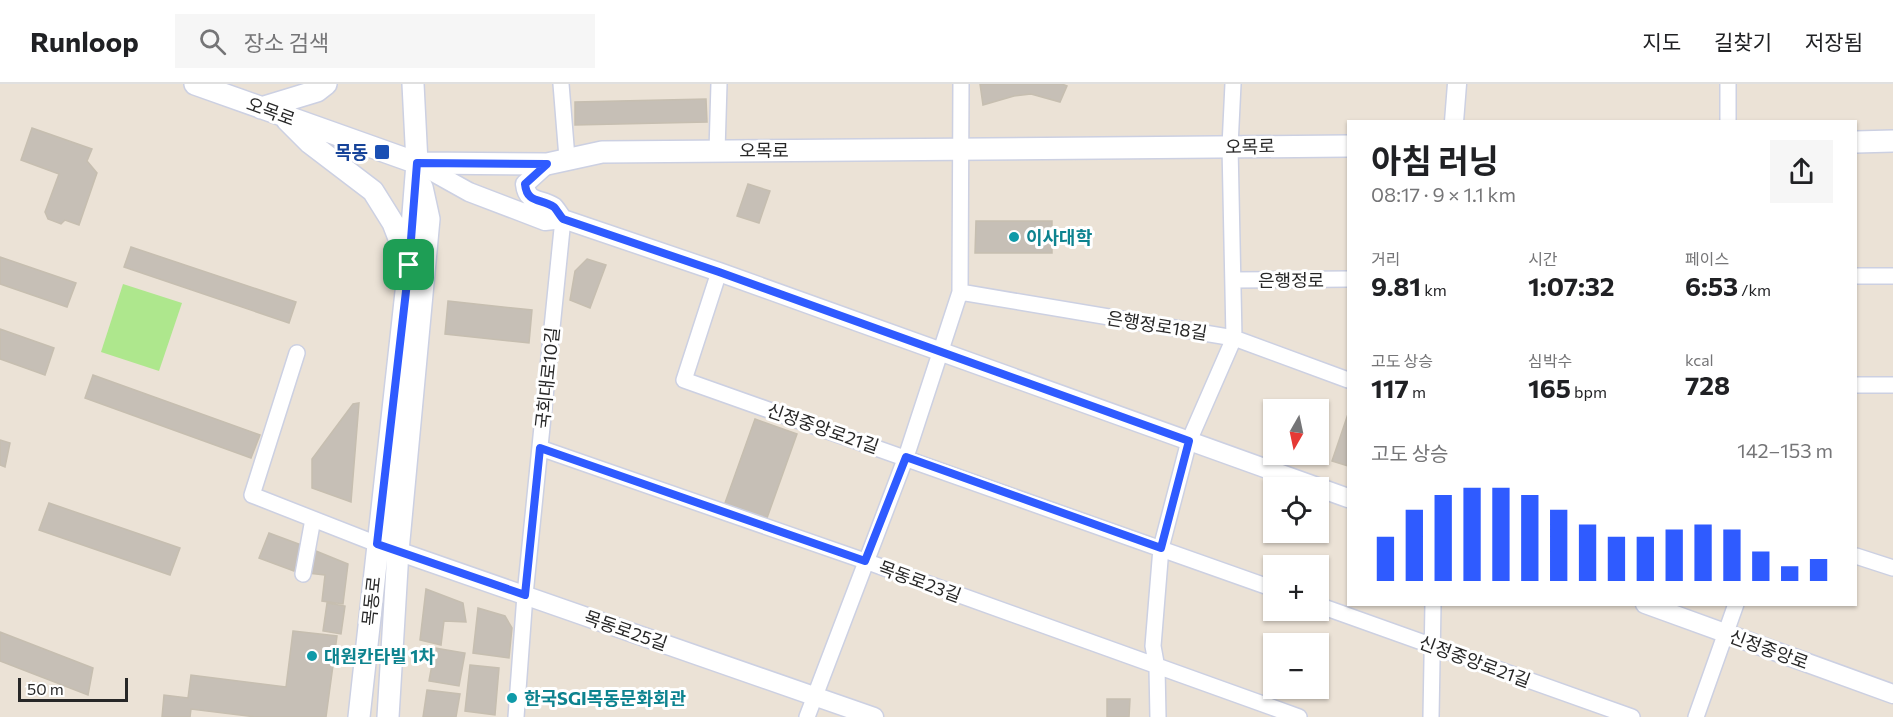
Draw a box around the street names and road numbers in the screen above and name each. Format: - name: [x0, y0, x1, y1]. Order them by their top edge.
- street label: 오목로: [244, 92, 298, 130]
- street label: 오목로: [1225, 135, 1275, 157]
- street label: 오목로: [739, 139, 789, 161]
- street label: 은행정로: [1258, 269, 1324, 291]
- street label: 은행정로18길: [1105, 306, 1209, 344]
- street label: 국회대로10길: [531, 326, 563, 430]
- street label: 신정중앙로21길: [764, 399, 882, 457]
- street label: 목동로23길: [876, 556, 964, 606]
- street label: 목동로: [357, 575, 385, 627]
- street label: 목동로25길: [581, 606, 671, 654]
- street label: 신정중앙로: [1726, 625, 1812, 673]
- street label: 신정중앙로21길: [1416, 631, 1534, 691]

